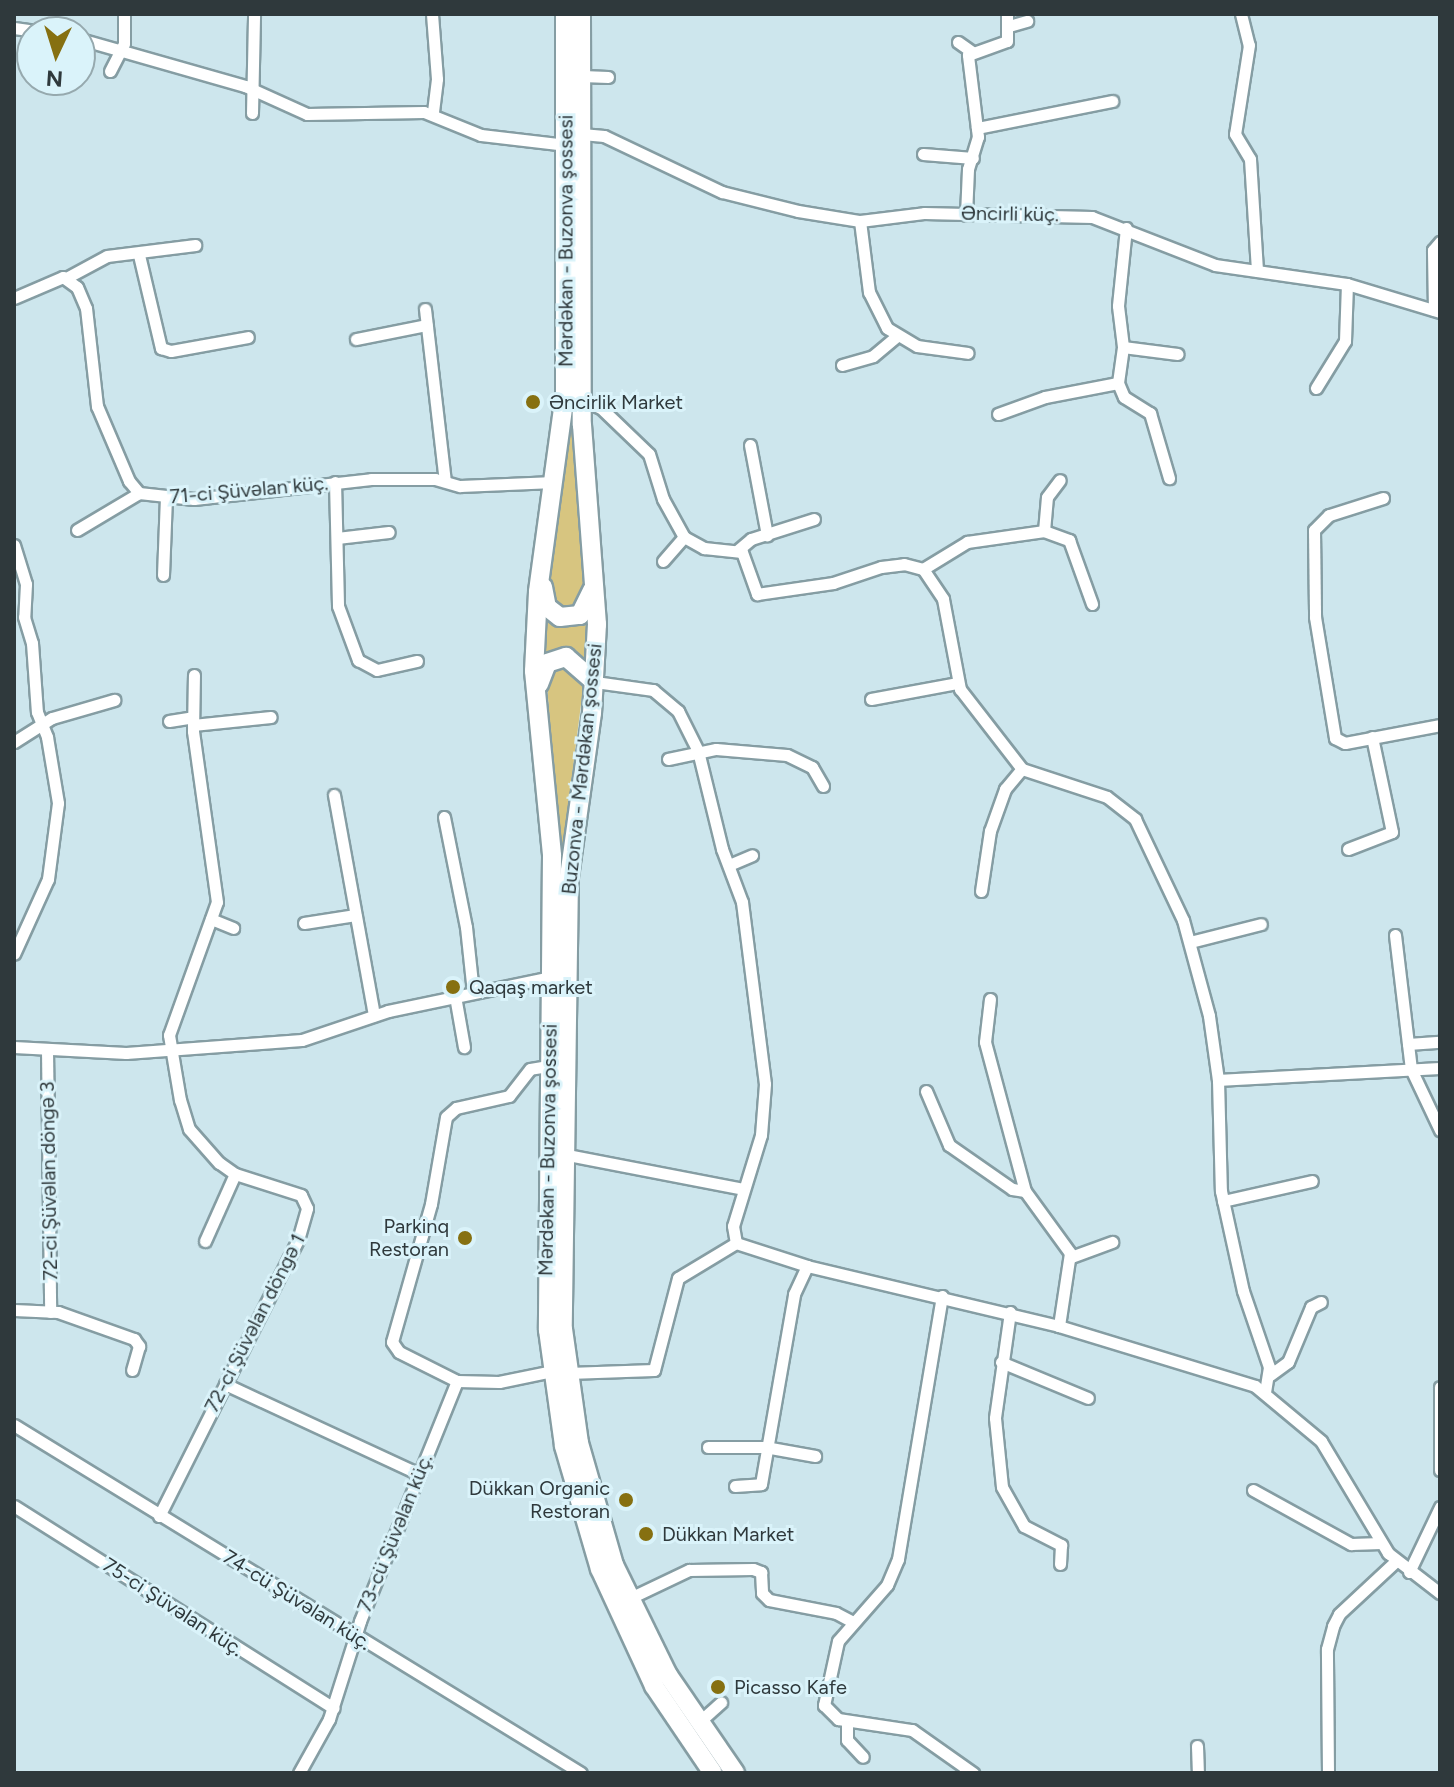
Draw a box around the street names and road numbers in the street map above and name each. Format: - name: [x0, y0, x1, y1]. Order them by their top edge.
- street label: Mərdəkan - Buzonva şossesi: [554, 115, 578, 367]
- street label: Əncirli küç.: [961, 201, 1059, 227]
- street label: 71-ci Şüvəlan küç.: [169, 471, 329, 509]
- street label: Buzonva - Mərdəkan şossesi: [557, 642, 607, 896]
- street label: Mərdəkan - Buzonva şossesi: [534, 1024, 562, 1276]
- street label: 72-ci Şüvəlan döngə 3: [35, 1081, 63, 1281]
- street label: 72-ci Şüvəlan döngə 1: [200, 1230, 310, 1416]
- street label: 73-cü Şüvəlan küç.: [352, 1450, 438, 1616]
- street label: 74-cü Şüvəlan küç.: [219, 1545, 375, 1655]
- street label: 75-ci Şüvəlan küç.: [98, 1553, 248, 1661]

